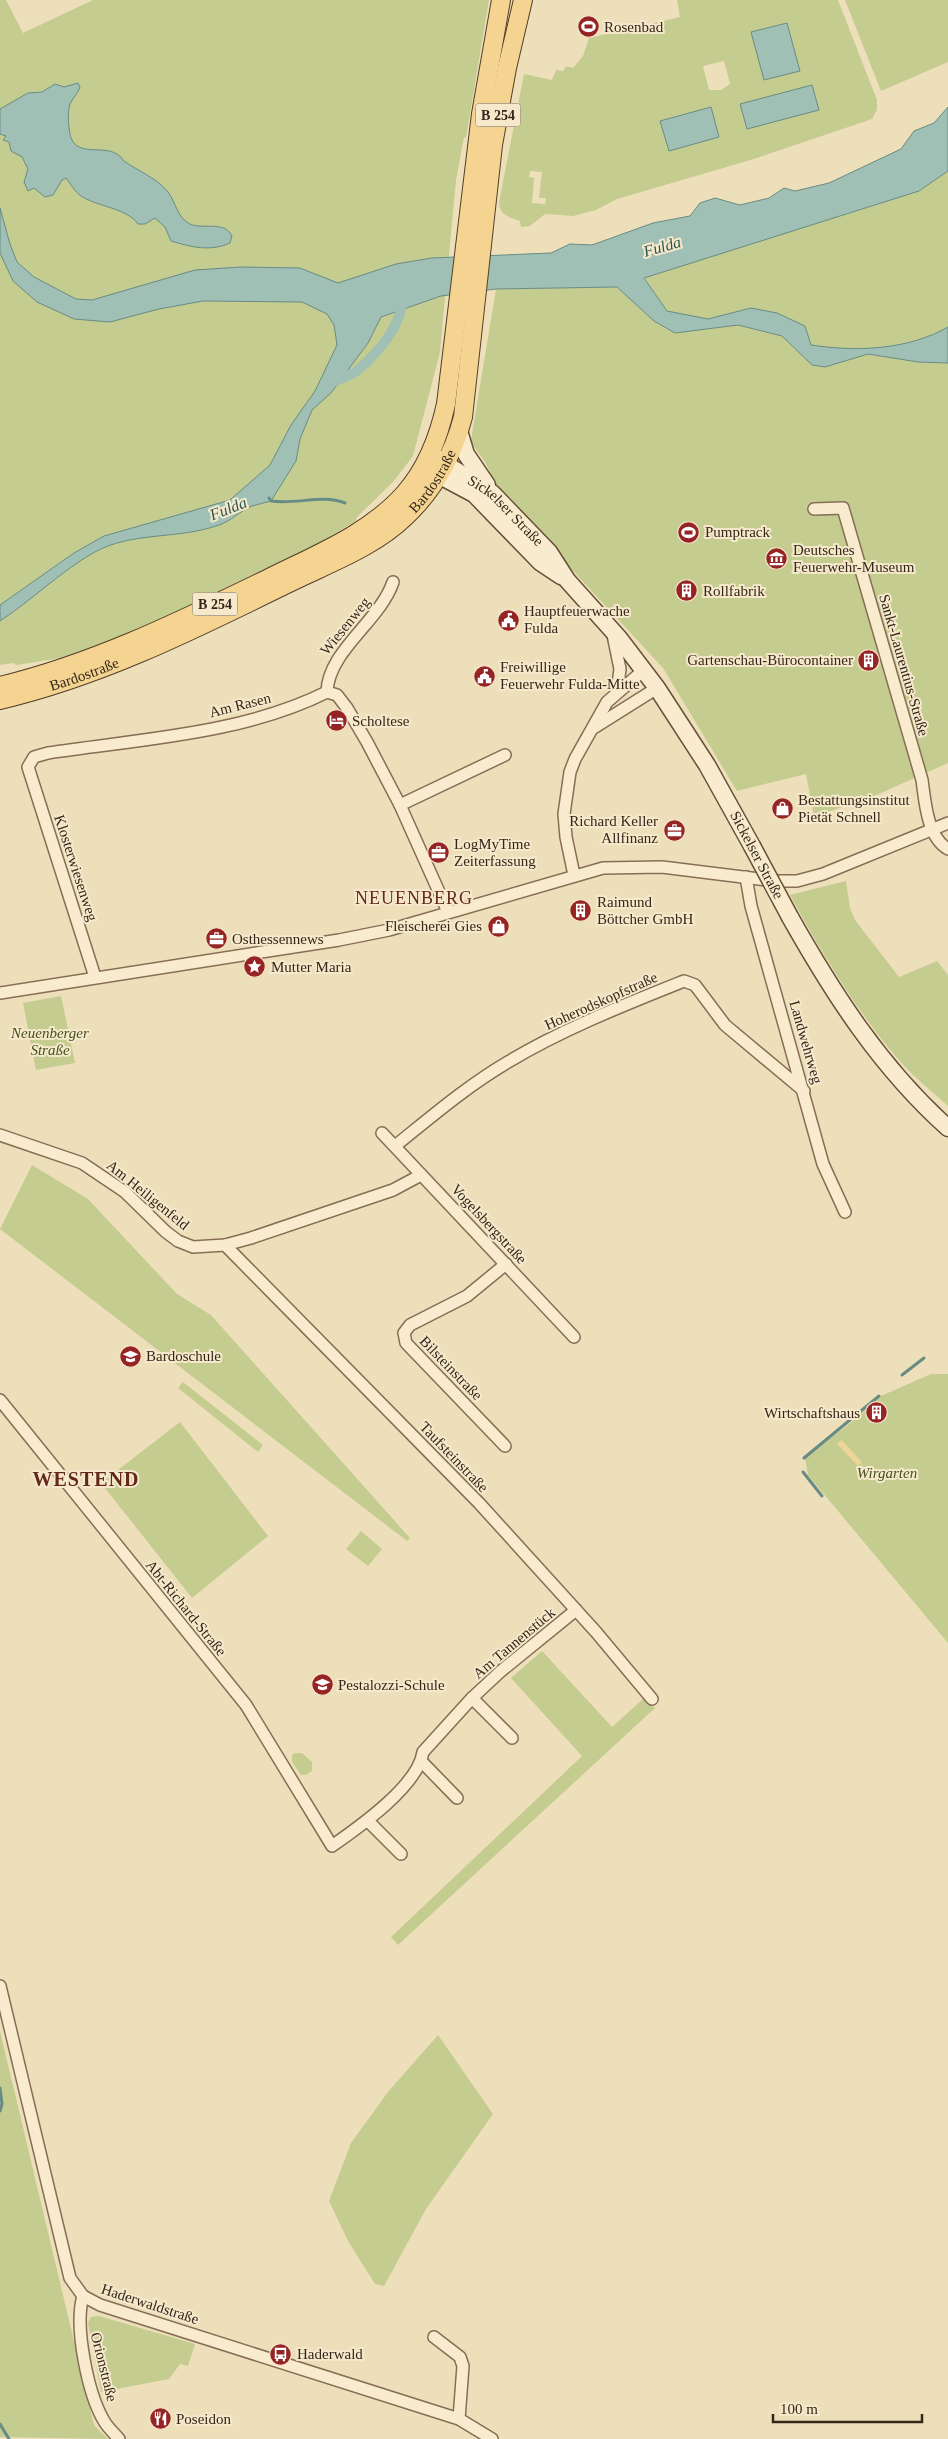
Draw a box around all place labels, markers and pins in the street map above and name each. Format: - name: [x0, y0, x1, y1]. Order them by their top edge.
- sports icon: Rosenbad: [576, 15, 600, 39]
- place label: Rosenbad: [604, 19, 664, 35]
- sports icon: Pumptrack: [677, 520, 701, 544]
- place label: Pumptrack: [705, 524, 770, 540]
- place label: Deutsches Feuerwehr-Museum: [793, 542, 915, 575]
- museum icon: Deutsches Feuerwehr-Museum: [765, 547, 789, 571]
- building icon: Rollfabrik: [675, 579, 699, 603]
- place label: Rollfabrik: [703, 583, 765, 599]
- place label: Hauptfeuerwache Fulda: [524, 603, 630, 636]
- public building icon: Hauptfeuerwache Fulda: [496, 608, 520, 632]
- building icon: Gartenschau-Bürocontainer: [857, 648, 881, 672]
- place label: Gartenschau-Bürocontainer: [687, 652, 853, 668]
- place label: Freiwillige Feuerwehr Fulda-Mitte: [500, 659, 640, 692]
- public building icon: Freiwillige Feuerwehr Fulda-Mitte: [472, 664, 496, 688]
- hotel icon: Scholtese: [324, 709, 348, 733]
- place label: Scholtese: [352, 713, 410, 729]
- place label: Bestattungsinstitut Pietät Schnell: [798, 792, 911, 825]
- shop icon: Bestattungsinstitut Pietät Schnell: [770, 797, 794, 821]
- place label: Richard Keller Allfinanz: [569, 813, 658, 846]
- office icon: Richard Keller Allfinanz: [662, 818, 686, 842]
- place label: LogMyTime Zeiterfassung: [454, 836, 536, 869]
- office icon: LogMyTime Zeiterfassung: [426, 841, 450, 865]
- place label: Raimund Böttcher GmbH: [597, 894, 693, 927]
- building icon: Raimund Böttcher GmbH: [569, 899, 593, 923]
- shop icon: Fleischerei Gies: [486, 914, 510, 938]
- place label: Fleischerei Gies: [385, 918, 482, 934]
- office icon: Osthessennews: [204, 927, 228, 951]
- place label: Osthessennews: [232, 931, 324, 947]
- place icon: Mutter Maria: [243, 955, 267, 979]
- place label: Mutter Maria: [271, 959, 352, 975]
- school or university icon: Bardoschule: [118, 1344, 142, 1368]
- place label: Bardoschule: [146, 1348, 221, 1364]
- building icon: Wirtschaftshaus: [864, 1401, 888, 1425]
- place label: Wirtschaftshaus: [764, 1405, 860, 1421]
- school or university icon: Pestalozzi-Schule: [310, 1673, 334, 1697]
- place label: Pestalozzi-Schule: [338, 1677, 445, 1693]
- bus stop icon: Haderwald: [269, 2342, 293, 2366]
- place label: Haderwald: [297, 2346, 363, 2362]
- restaurant icon: Poseidon: [148, 2407, 172, 2431]
- place label: Poseidon: [176, 2411, 232, 2427]

